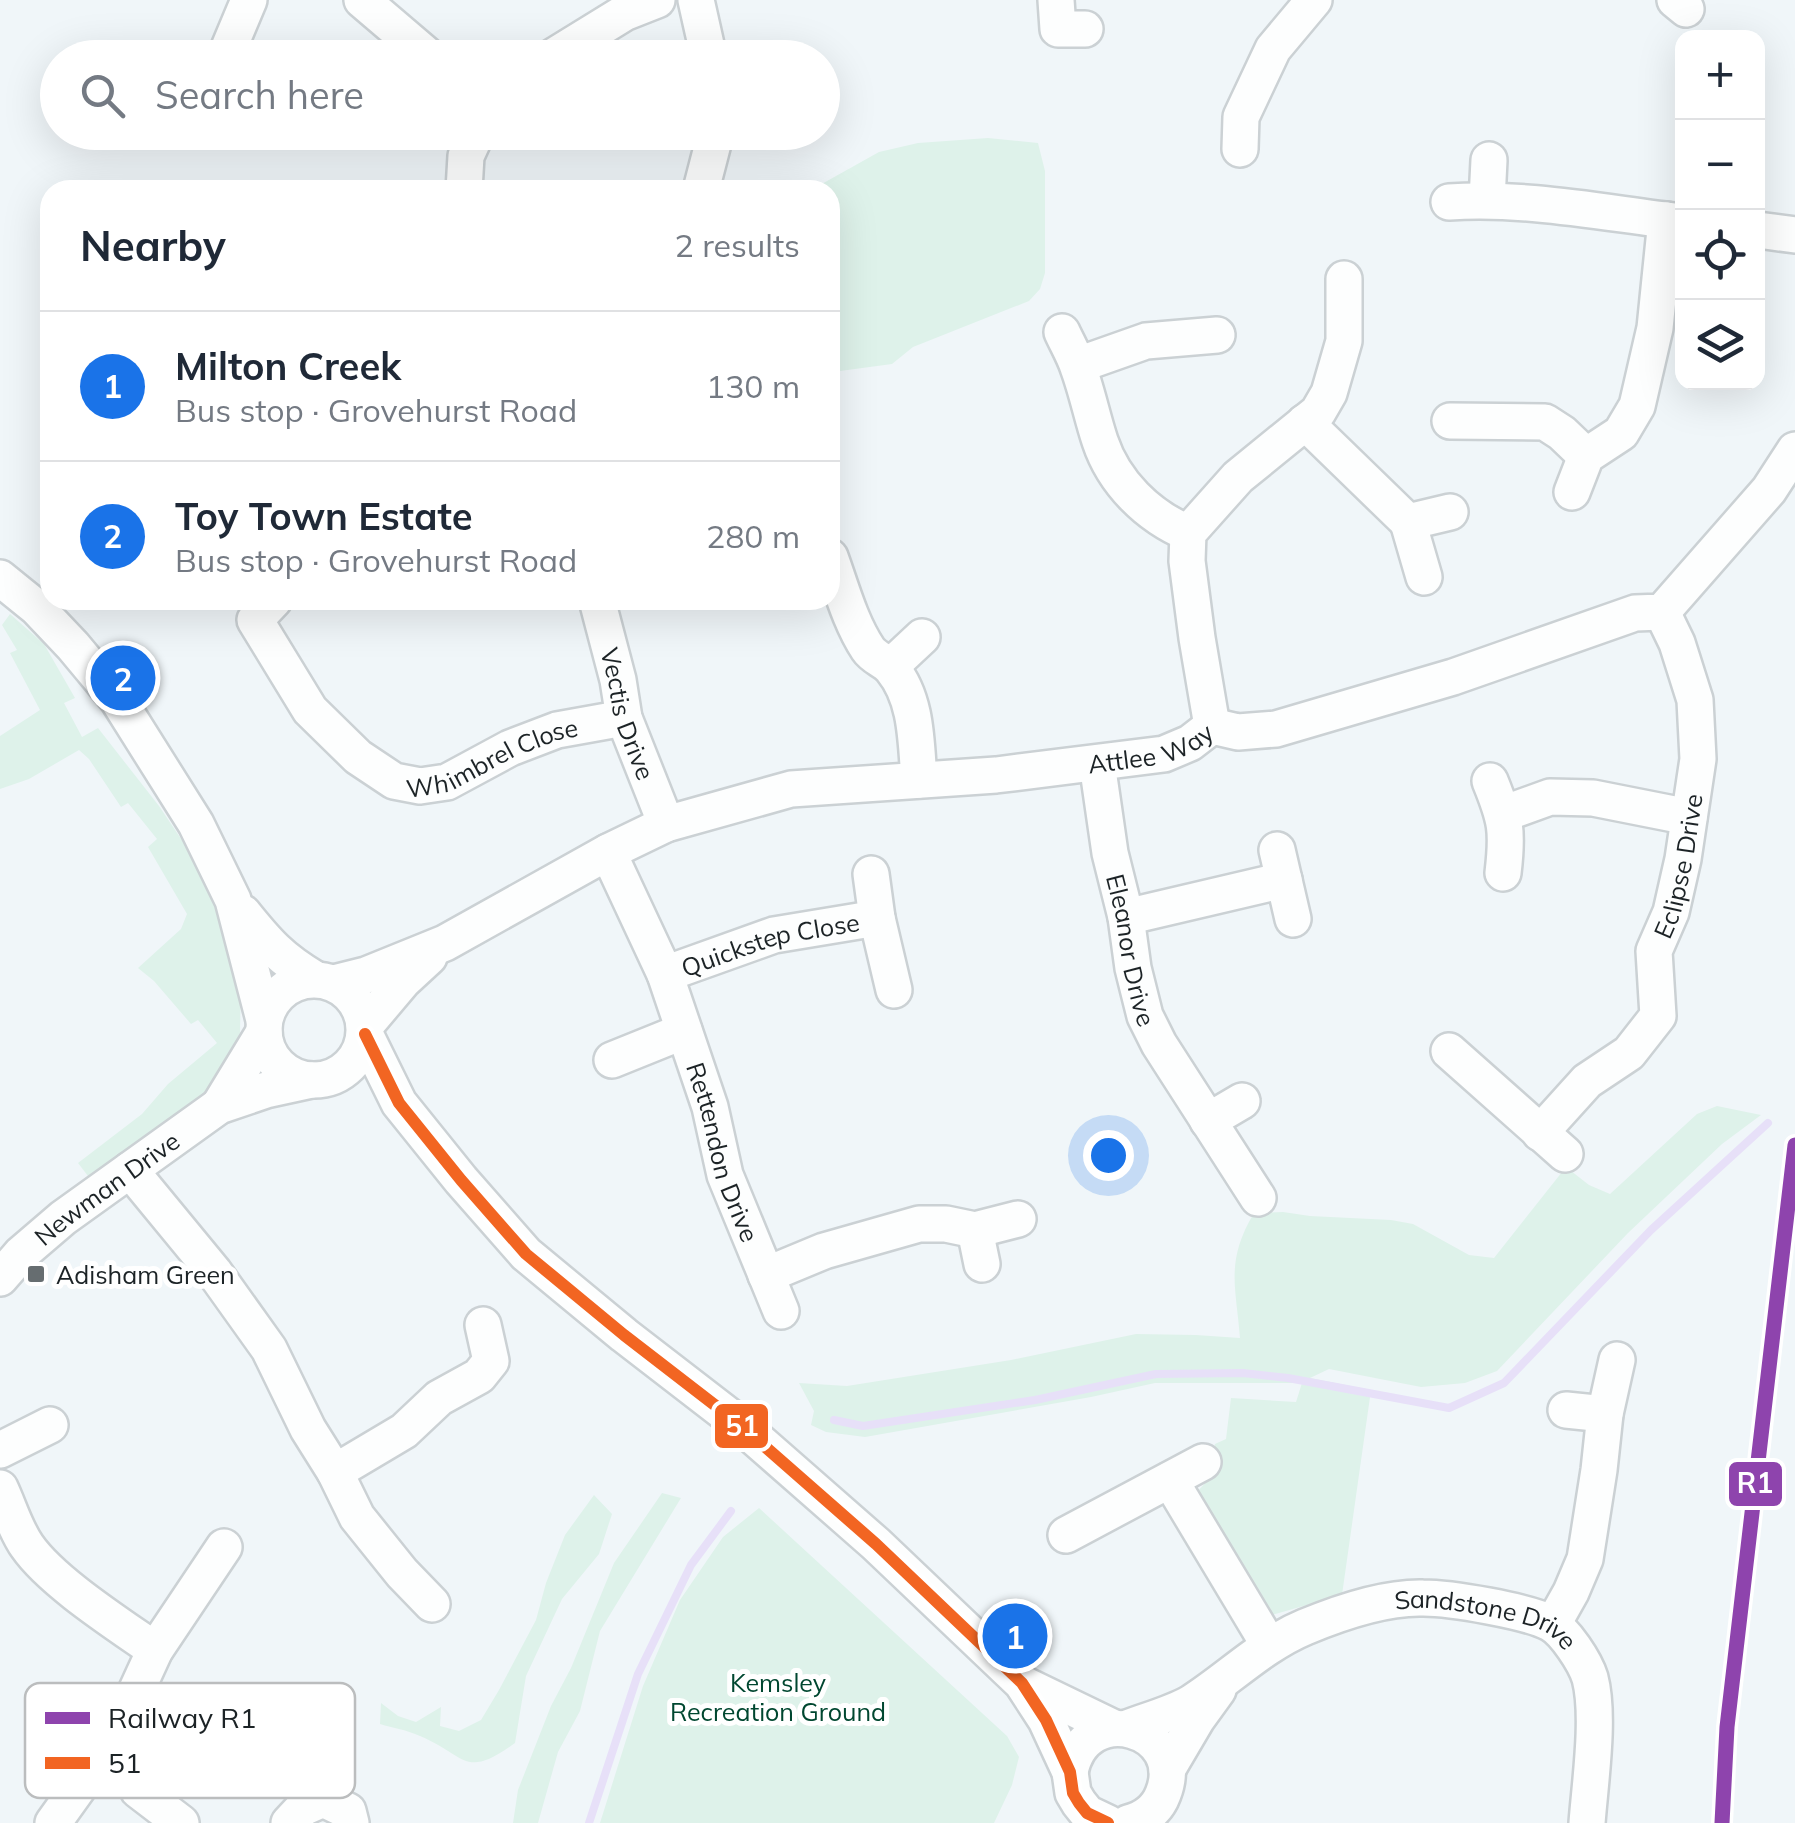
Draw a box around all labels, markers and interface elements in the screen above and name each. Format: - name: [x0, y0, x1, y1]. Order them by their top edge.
- map controls: [1675, 30, 1765, 390]
- button: +: [1675, 30, 1765, 120]
- search box: [40, 40, 840, 150]
- icon: search: [75, 68, 130, 123]
- text: Search here: [155, 71, 364, 119]
- button: −: [1675, 120, 1765, 210]
- button: locate: [1675, 210, 1765, 300]
- text: Nearby: [80, 219, 226, 272]
- text: 2 results: [675, 225, 800, 265]
- button: layers: [1675, 300, 1765, 390]
- text: Milton Creek: [175, 342, 401, 390]
- text: 1: [103, 366, 122, 406]
- text: 130 m: [706, 366, 800, 406]
- text: Bus stop · Grovehurst Road: [175, 390, 577, 430]
- text: Toy Town Estate: [175, 492, 473, 540]
- text: 2: [103, 516, 122, 556]
- text: 280 m: [706, 516, 800, 556]
- text: Bus stop · Grovehurst Road: [175, 540, 577, 580]
- pin: 2: [90, 640, 156, 716]
- street label: Vectis Drive: [595, 644, 662, 784]
- street label: Whimbrel Close: [404, 711, 580, 803]
- street label: Attlee Way: [1086, 716, 1219, 779]
- street label: Eclipse Drive: [1646, 792, 1708, 943]
- street label: Eleanor Drive: [1100, 871, 1163, 1031]
- street label: Quickstep Close: [677, 906, 862, 983]
- street label: Rettendon Drive: [680, 1058, 766, 1246]
- street label: Newman Drive: [28, 1124, 185, 1252]
- your location: [1083, 1130, 1134, 1181]
- place label: Adisham Green: [56, 1259, 235, 1290]
- marker: Adisham Green: [25, 1263, 47, 1285]
- line badge: 51: [713, 1402, 770, 1450]
- text: 51: [725, 1408, 759, 1443]
- line badge: R1: [1727, 1460, 1784, 1508]
- text: R1: [1737, 1465, 1773, 1500]
- street label: Sandstone Drive: [1393, 1582, 1585, 1655]
- pin: 1: [982, 1598, 1048, 1674]
- park label: Kemsley Recreation Ground: [670, 1667, 886, 1727]
- legend: [25, 1683, 355, 1798]
- text: Railway R1: [108, 1700, 257, 1735]
- text: 51: [108, 1745, 142, 1780]

